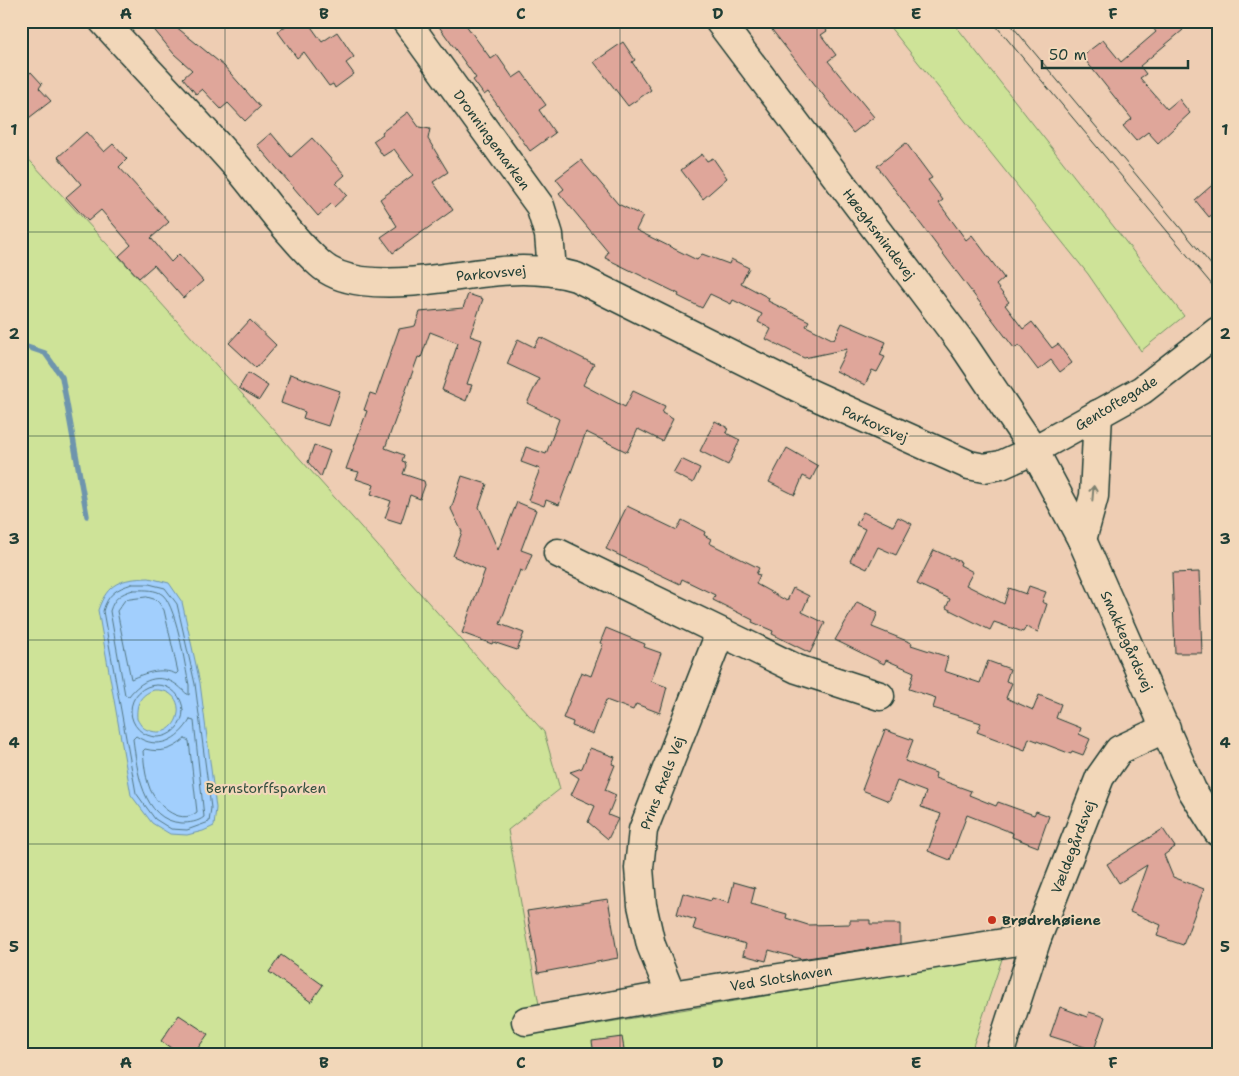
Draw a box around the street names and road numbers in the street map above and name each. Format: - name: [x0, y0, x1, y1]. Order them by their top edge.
- street label: Dronningemarken: [450, 86, 535, 194]
- street label: Høeghsmindevej: [839, 185, 919, 283]
- street label: Parkovsvej: [455, 261, 527, 285]
- street label: Gentoftegade: [1071, 371, 1161, 435]
- street label: Parkovsvej: [839, 401, 911, 447]
- street label: Smakkegårdsvej: [1097, 588, 1157, 694]
- street label: Prins Axels Vej: [636, 734, 688, 832]
- street label: Vældegårdsvej: [1047, 798, 1099, 896]
- street label: Ved Slotshaven: [729, 961, 834, 995]

